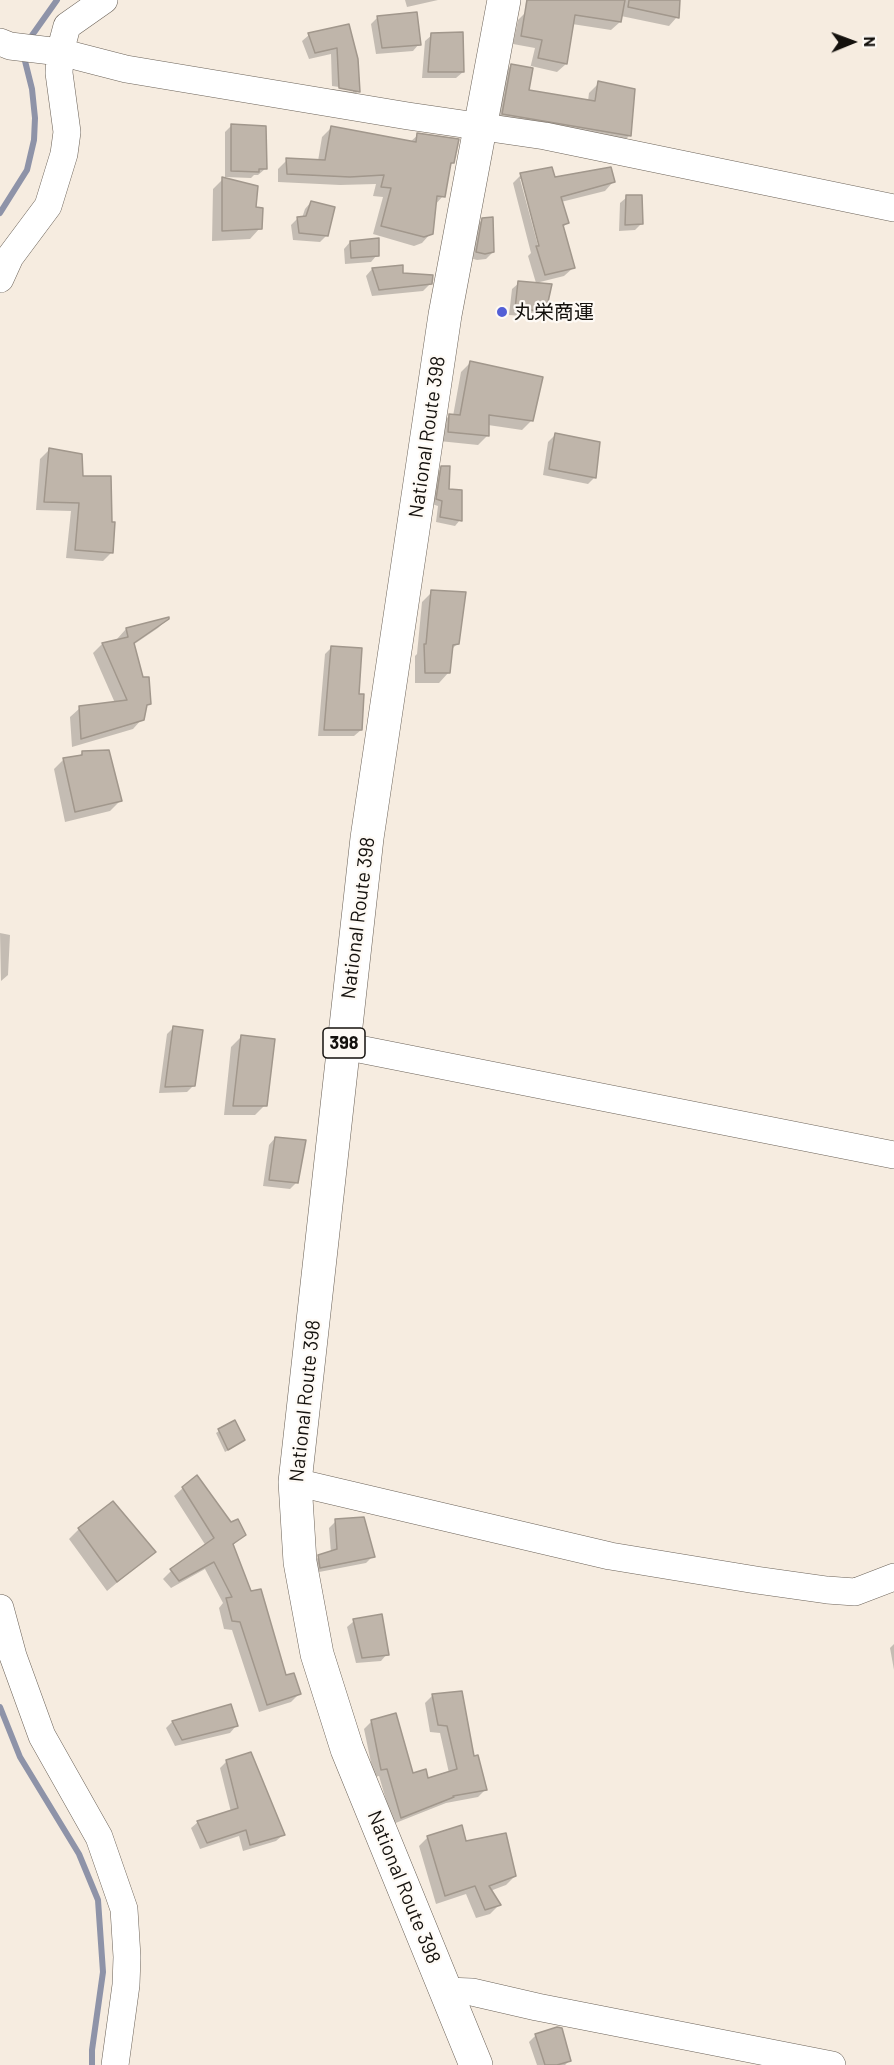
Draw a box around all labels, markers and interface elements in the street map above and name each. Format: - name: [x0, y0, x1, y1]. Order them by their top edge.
- north arrow: [822, 12, 882, 72]
- text: N: [861, 36, 880, 47]
- place label: 丸栄商運: [514, 300, 594, 324]
- marker: 丸栄商運: [495, 305, 509, 319]
- street label: National Route 398: [404, 355, 450, 519]
- street label: National Route 398: [336, 836, 380, 1000]
- road number: 398: [323, 1028, 365, 1058]
- street label: National Route 398: [285, 1319, 325, 1483]
- street label: National Route 398: [362, 1807, 446, 1967]

